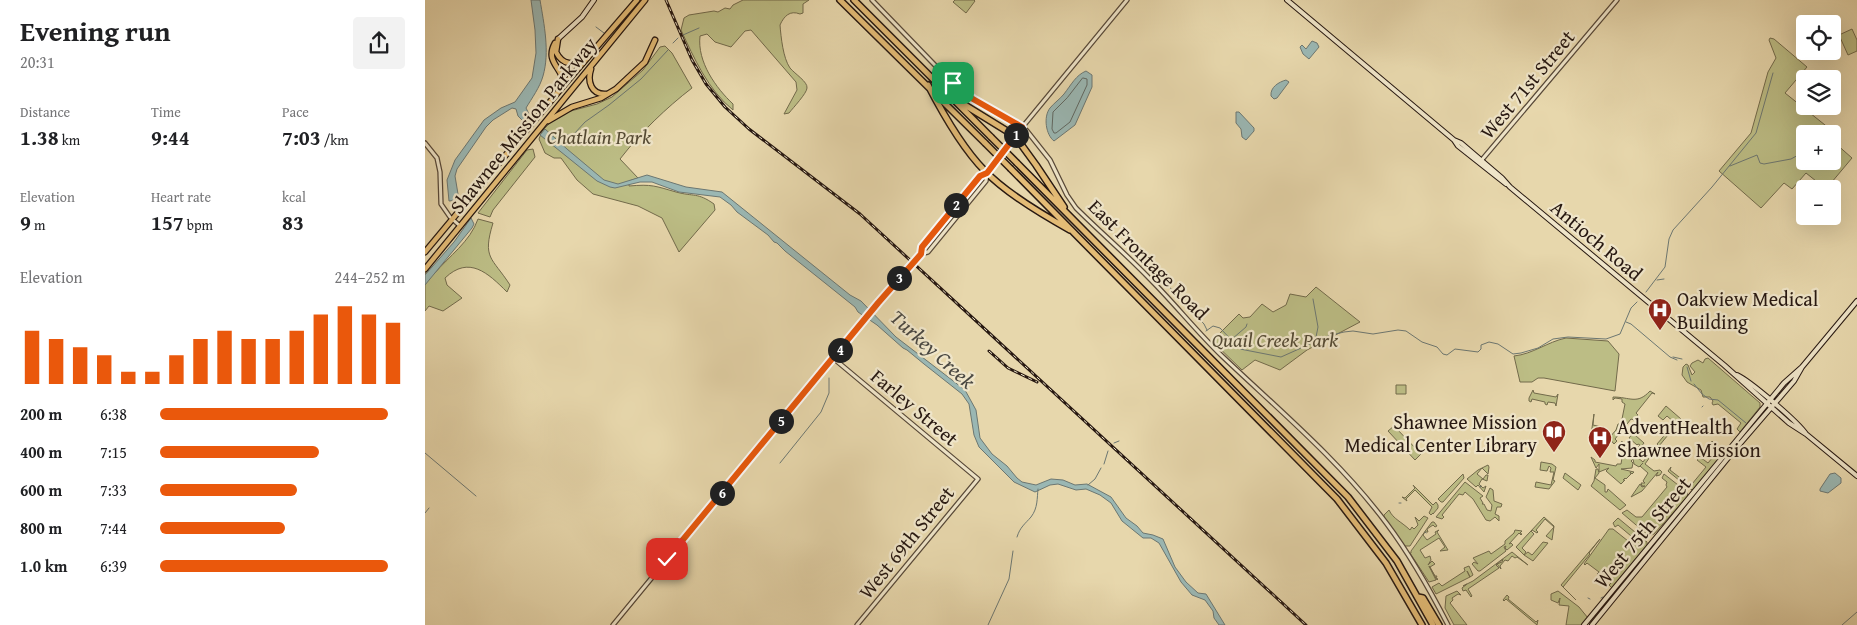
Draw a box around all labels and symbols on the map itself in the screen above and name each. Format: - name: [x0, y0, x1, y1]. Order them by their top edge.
- street label: West 71st Street: [1473, 23, 1581, 145]
- street label: Shawnee Mission Parkway: [443, 30, 604, 220]
- pin: [932, 62, 974, 104]
- park label: Chatlain Park: [547, 122, 652, 151]
- pin: 1: [1003, 122, 1029, 148]
- pin: 2: [943, 192, 969, 218]
- street label: East Frontage Road: [1082, 192, 1216, 326]
- street label: Antioch Road: [1545, 193, 1650, 287]
- pin: 3: [887, 266, 911, 290]
- place label: Oakview Medical Building: [1677, 284, 1819, 336]
- hospital icon: Oakview Medical Building: [1647, 297, 1673, 331]
- water label: Turkey Creek: [883, 302, 983, 396]
- park label: Quail Creek Park: [1212, 325, 1339, 354]
- pin: 4: [827, 338, 853, 362]
- street label: Farley Street: [865, 362, 965, 452]
- place label: Shawnee Mission Medical Center Library: [1345, 407, 1537, 459]
- pin: 5: [769, 408, 793, 434]
- place label: AdventHealth Shawnee Mission: [1617, 412, 1761, 464]
- library icon: Shawnee Mission Medical Center Library: [1541, 419, 1567, 453]
- hospital icon: AdventHealth Shawnee Mission: [1587, 425, 1613, 459]
- street label: West 75th Street: [1587, 470, 1697, 594]
- street label: West 69th Street: [851, 479, 961, 605]
- pin: 6: [709, 480, 735, 506]
- pin: [646, 538, 688, 580]

